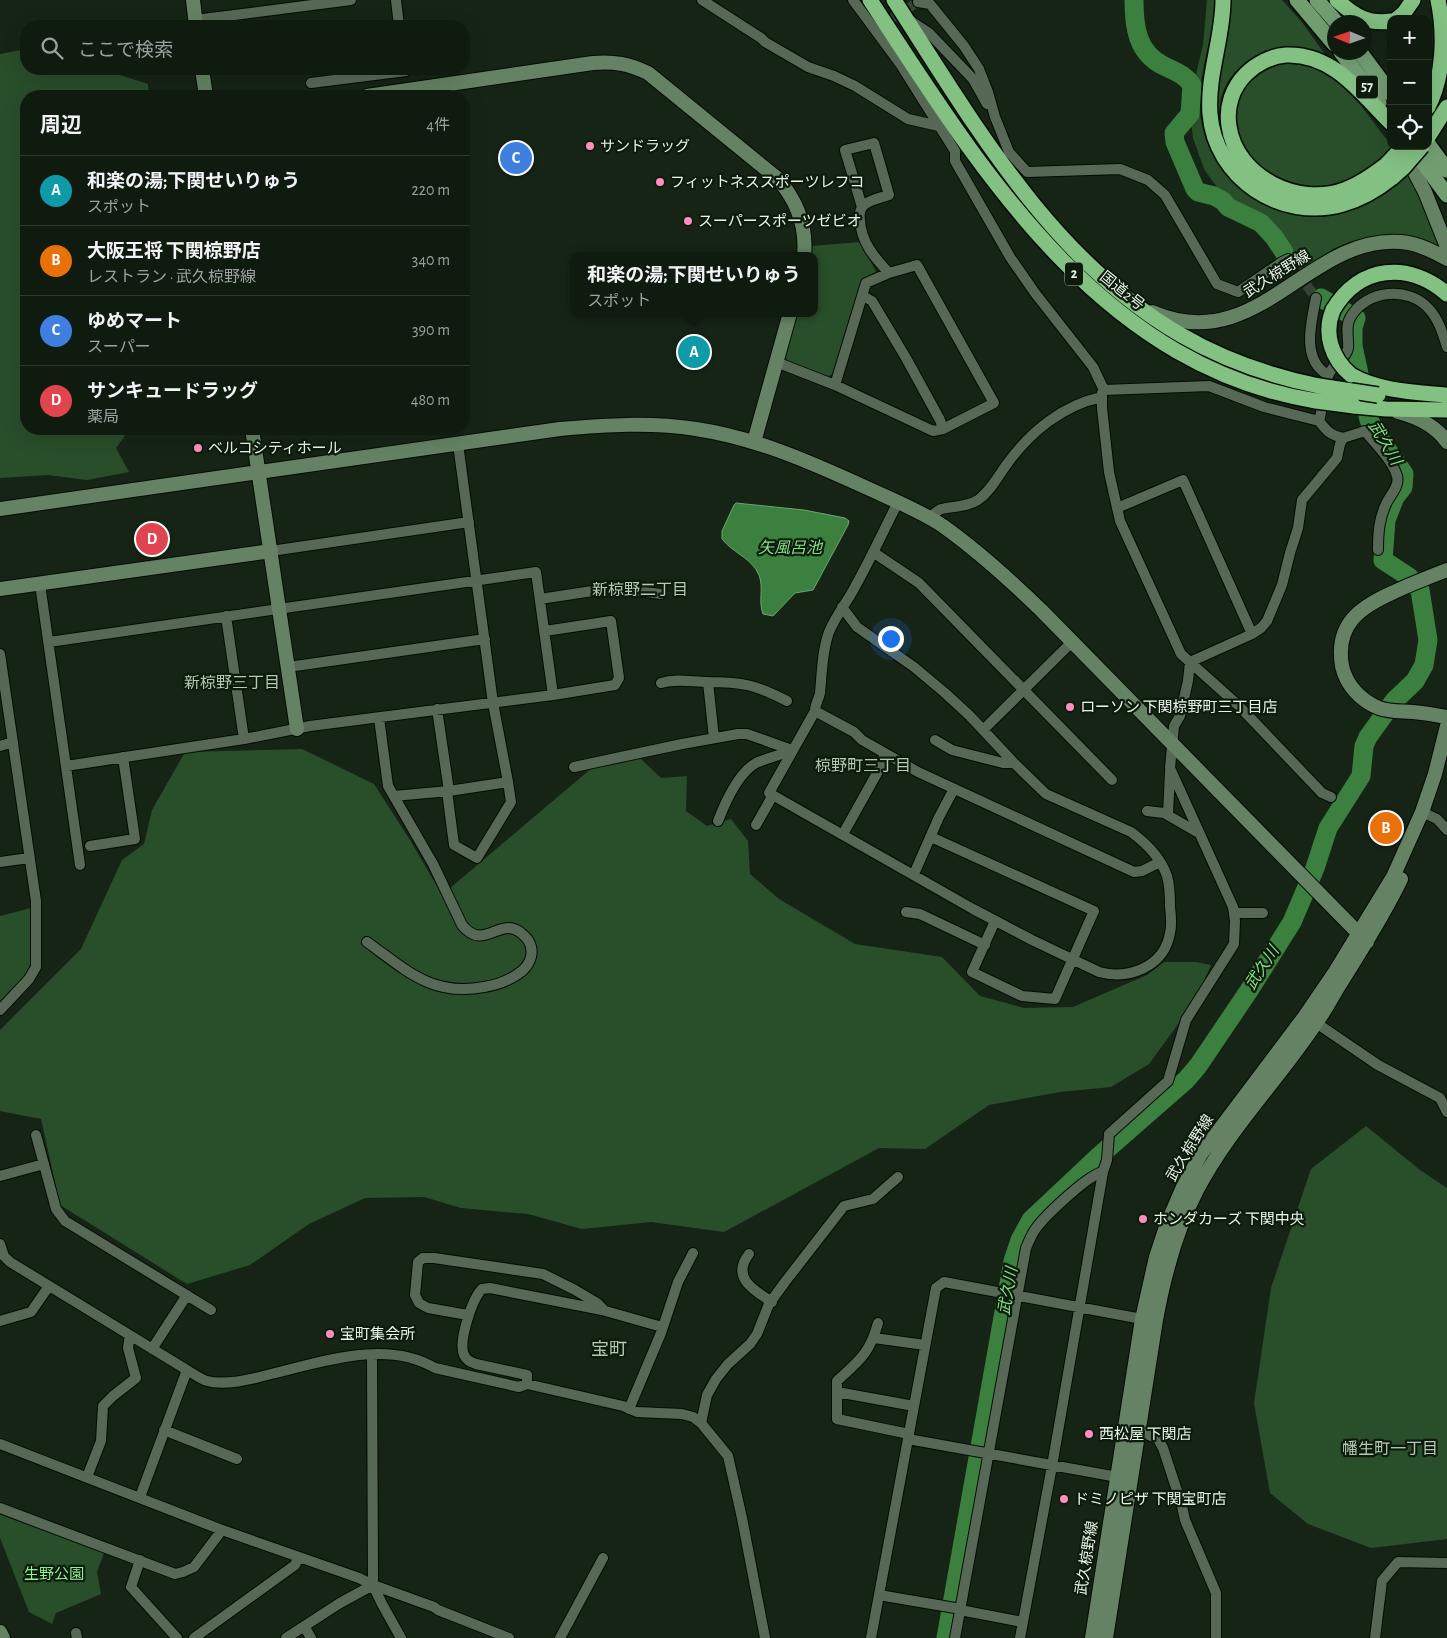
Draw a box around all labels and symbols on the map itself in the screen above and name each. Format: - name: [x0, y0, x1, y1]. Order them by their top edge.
- north arrow: [1327, 15, 1372, 60]
- road number: 57: [1356, 75, 1378, 98]
- place label: サンドラッグ: [600, 138, 690, 154]
- pin: C: [500, 139, 532, 177]
- marker: サンドラッグ: [584, 140, 596, 152]
- place label: フィットネススポーツレフコ: [670, 174, 864, 190]
- marker: フィットネススポーツレフコ: [654, 176, 666, 188]
- place label: スーパースポーツゼビオ: [698, 213, 862, 229]
- marker: スーパースポーツゼビオ: [682, 215, 694, 227]
- street label: 武久椋野線: [1241, 247, 1313, 300]
- road number: 2: [1065, 262, 1083, 286]
- street label: 国道2号: [1097, 268, 1147, 313]
- pin: A: [678, 333, 710, 371]
- water label: 武久川: [1366, 418, 1406, 469]
- place label: ベルコシティホール: [208, 441, 342, 456]
- marker: ベルコシティホール: [192, 442, 204, 454]
- pin: D: [136, 520, 168, 558]
- water label: 矢風呂池: [758, 539, 824, 556]
- district label: 新椋野二丁目: [592, 581, 688, 598]
- your location: [878, 626, 904, 652]
- district label: 新椋野三丁目: [184, 674, 280, 691]
- place label: ローソン 下関椋野町三丁目店: [1080, 699, 1277, 715]
- marker: ローソン 下関椋野町三丁目店: [1064, 701, 1076, 713]
- district label: 椋野町三丁目: [815, 757, 911, 774]
- pin: B: [1370, 809, 1402, 847]
- water label: 武久川: [1241, 941, 1283, 992]
- street label: 武久椋野線: [1163, 1112, 1216, 1184]
- place label: ホンダカーズ 下関中央: [1153, 1211, 1305, 1227]
- marker: ホンダカーズ 下関中央: [1137, 1213, 1149, 1225]
- water label: 武久川: [995, 1264, 1020, 1316]
- place label: 宝町集会所: [340, 1326, 415, 1342]
- marker: 宝町集会所: [324, 1328, 336, 1340]
- district label: 宝町: [591, 1340, 627, 1359]
- place label: 西松屋 下関店: [1099, 1426, 1191, 1442]
- marker: 西松屋 下関店: [1083, 1428, 1095, 1440]
- district label: 幡生町一丁目: [1342, 1440, 1438, 1457]
- place label: ドミノピザ 下関宝町店: [1074, 1491, 1226, 1507]
- marker: ドミノピザ 下関宝町店: [1058, 1493, 1070, 1505]
- street label: 武久椋野線: [1073, 1520, 1100, 1596]
- park label: 生野公園: [24, 1566, 84, 1582]

